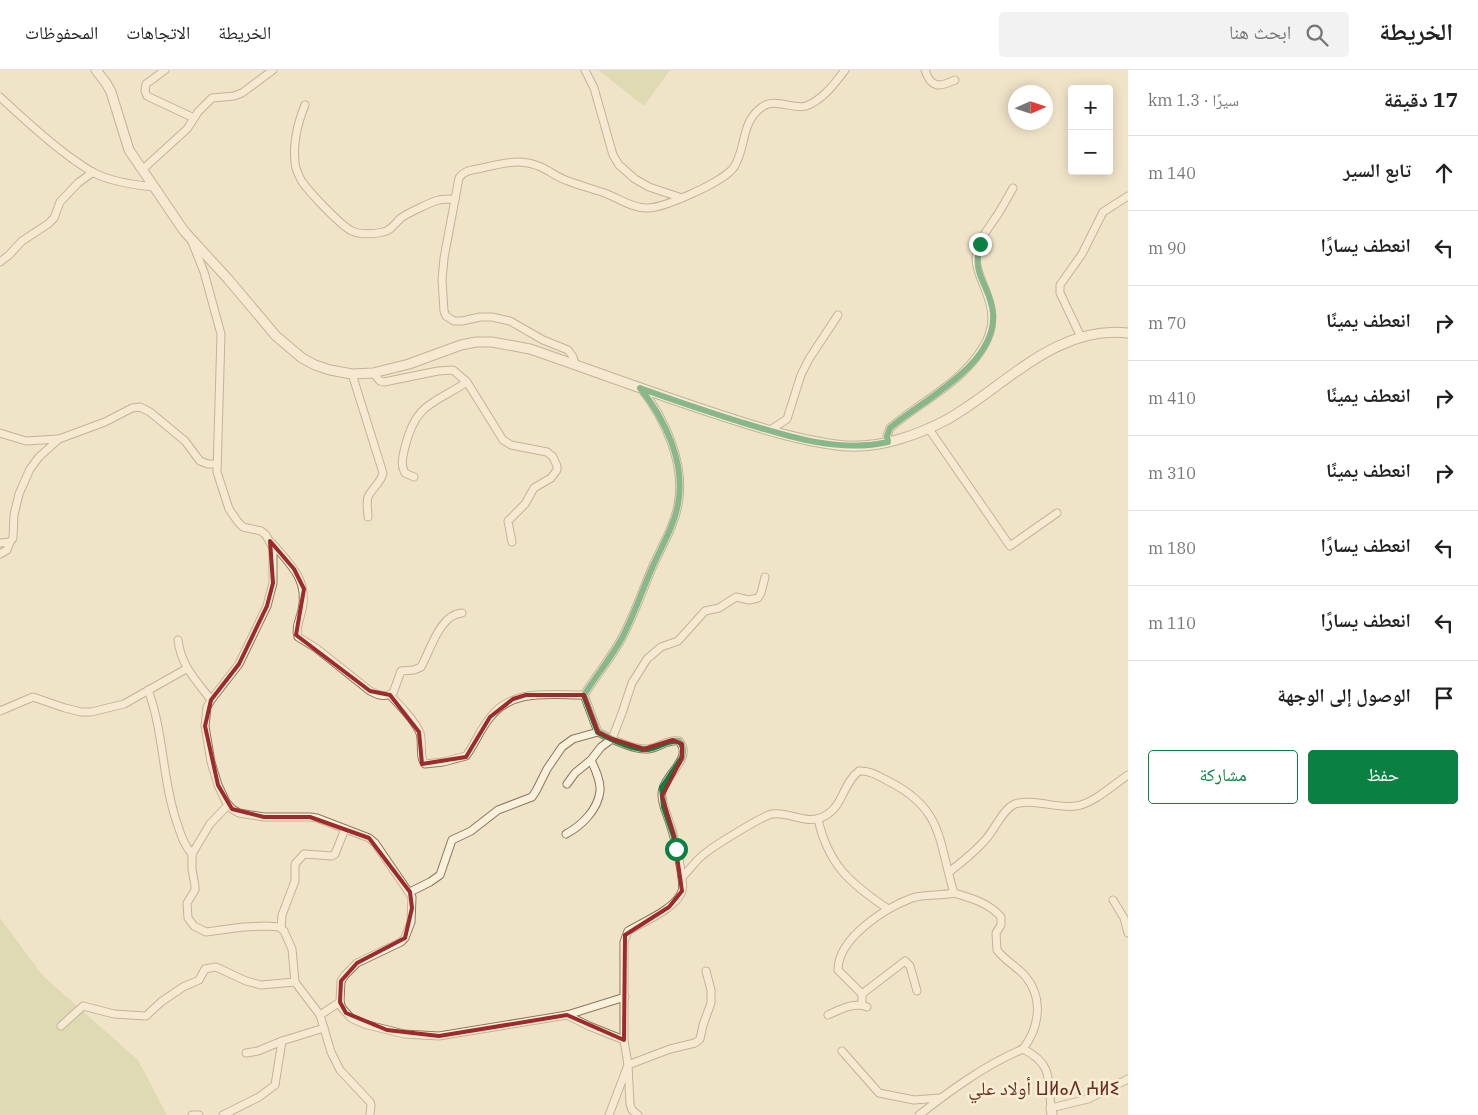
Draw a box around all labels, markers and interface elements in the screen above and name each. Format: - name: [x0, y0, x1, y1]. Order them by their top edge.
- search box: [999, 12, 1349, 57]
- text: الخريطة: [1379, 15, 1453, 47]
- text: ابحث هنا: [1229, 20, 1291, 44]
- text: المحفوظات: [25, 21, 98, 44]
- text: الاتجاهات: [126, 21, 190, 44]
- text: الخريطة: [218, 21, 271, 44]
- icon: search: [1303, 21, 1331, 49]
- north arrow: [1008, 85, 1053, 130]
- map controls: [1068, 85, 1113, 175]
- button: +: [1068, 85, 1113, 130]
- text: 17 دقيقة: [1384, 85, 1458, 113]
- text: سيرًا · 1.3 km: [1148, 90, 1239, 110]
- button: −: [1068, 130, 1113, 175]
- text: تابع السير: [1343, 158, 1411, 182]
- icon: ahead: [1430, 159, 1458, 187]
- text: 140 m: [1148, 163, 1196, 183]
- route end: [969, 233, 992, 256]
- text: انعطف يسارًا: [1320, 233, 1411, 257]
- icon: left: [1430, 234, 1458, 262]
- text: 90 m: [1148, 238, 1186, 258]
- text: انعطف يمينًا: [1326, 308, 1411, 332]
- icon: right: [1430, 309, 1458, 337]
- text: 70 m: [1148, 313, 1186, 333]
- text: انعطف يمينًا: [1326, 383, 1411, 407]
- icon: right: [1430, 384, 1458, 412]
- text: 410 m: [1148, 388, 1196, 408]
- text: انعطف يمينًا: [1326, 458, 1411, 482]
- icon: right: [1430, 459, 1458, 487]
- text: 310 m: [1148, 463, 1196, 483]
- text: انعطف يسارًا: [1320, 533, 1411, 557]
- icon: left: [1430, 534, 1458, 562]
- text: 180 m: [1148, 538, 1196, 558]
- text: انعطف يسارًا: [1320, 608, 1411, 632]
- icon: left: [1430, 609, 1458, 637]
- text: 110 m: [1148, 613, 1196, 633]
- text: الوصول إلى الوجهة: [1277, 683, 1411, 707]
- icon: arrive: [1430, 684, 1458, 712]
- button: مشاركة: [1148, 750, 1298, 804]
- button: حفظ: [1308, 750, 1458, 804]
- route start: [665, 838, 688, 861]
- district label: أولاد علي ⵡⵍⴰⴷ ⵄⵍⵉ: [968, 1076, 1120, 1104]

